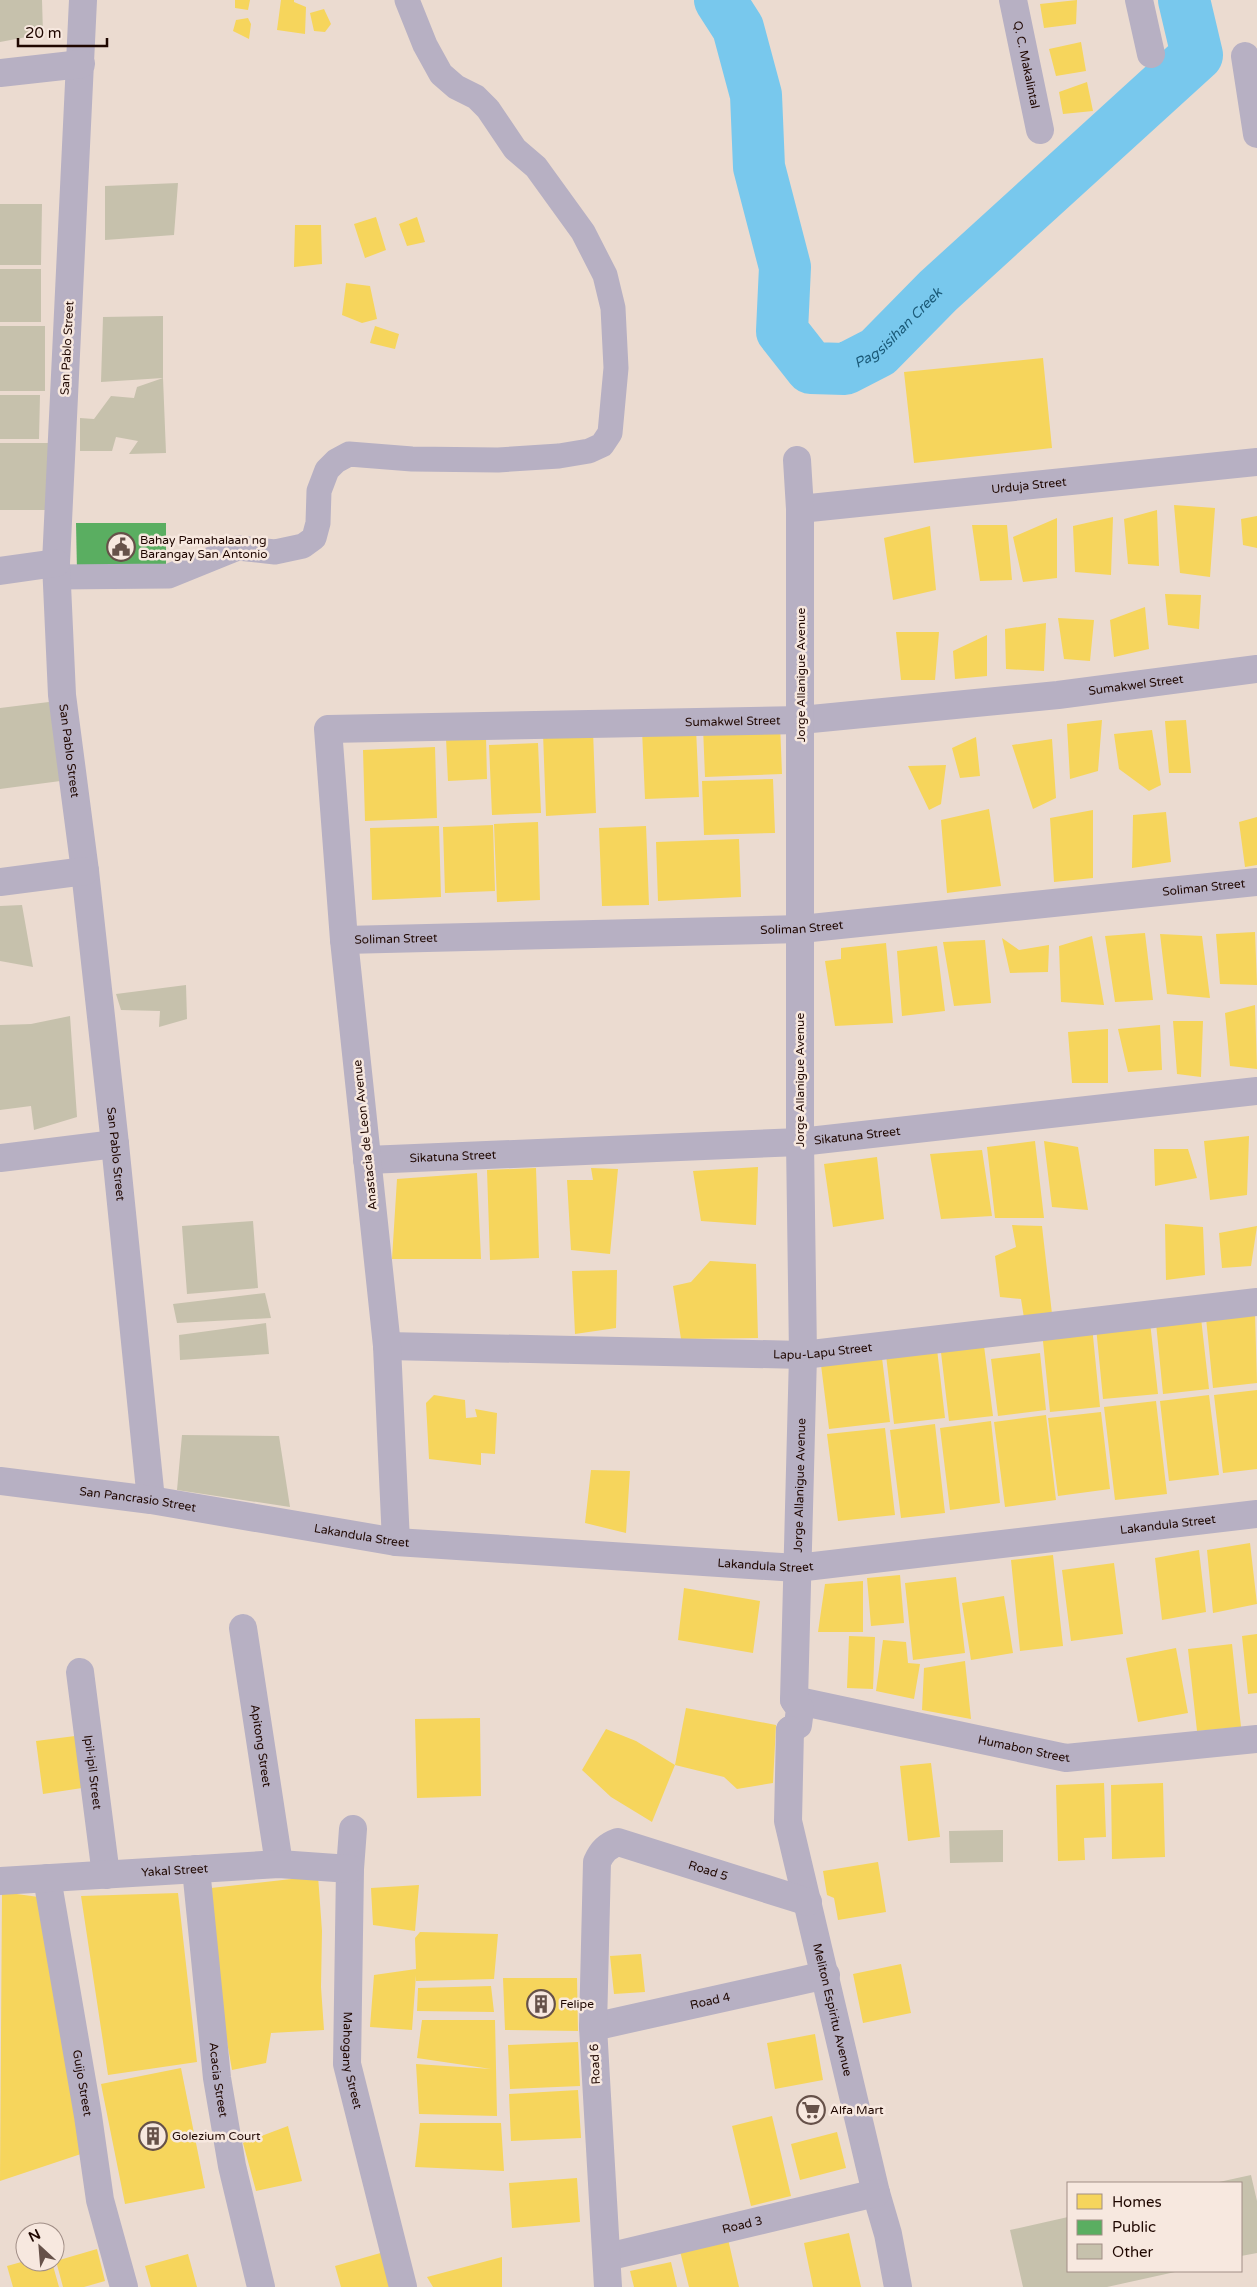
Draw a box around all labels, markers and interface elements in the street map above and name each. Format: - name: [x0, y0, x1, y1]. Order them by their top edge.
- scale bar: [18, 15, 106, 47]
- street label: Q. C. Makalintal: [1010, 19, 1042, 110]
- text: 20 m: [25, 24, 62, 42]
- water label: Pagsisihan Creek: [851, 283, 946, 371]
- street label: San Pablo Street: [58, 300, 76, 395]
- street label: Urduja Street: [991, 475, 1067, 496]
- public building icon: Bahay Pamahalaan ng Barangay San Antonio: [106, 532, 136, 562]
- place label: Bahay Pamahalaan ng Barangay San Antonio: [140, 533, 267, 561]
- street label: Jorge Allanigue Avenue: [794, 608, 808, 742]
- street label: Sumakwel Street: [1088, 672, 1185, 698]
- street label: San Pablo Street: [56, 703, 82, 799]
- street label: Sumakwel Street: [685, 713, 781, 729]
- street label: Soliman Street: [1162, 876, 1246, 899]
- street label: Soliman Street: [760, 918, 844, 937]
- street label: Soliman Street: [354, 931, 438, 947]
- street label: Jorge Allanigue Avenue: [793, 1013, 807, 1147]
- street label: Anastacia de Leon Avenue: [350, 1059, 380, 1211]
- street label: San Pablo Street: [104, 1106, 128, 1202]
- street label: Sikatuna Street: [813, 1124, 902, 1147]
- street label: Sikatuna Street: [409, 1148, 497, 1165]
- street label: Lapu-Lapu Street: [773, 1340, 873, 1362]
- street label: Jorge Allanigue Avenue: [791, 1418, 808, 1553]
- street label: San Pancrasio Street: [79, 1484, 198, 1515]
- street label: Lakandula Street: [1119, 1512, 1217, 1537]
- street label: Lakandula Street: [313, 1521, 410, 1550]
- street label: Lakandula Street: [717, 1556, 815, 1575]
- street label: Apitong Street: [248, 1703, 274, 1788]
- street label: Humabon Street: [977, 1732, 1071, 1765]
- street label: Ipil-ipil Street: [81, 1734, 105, 1811]
- street label: Road 5: [687, 1858, 730, 1883]
- street label: Yakal Street: [141, 1861, 209, 1879]
- street label: Meliton Espiritu Avenue: [810, 1942, 855, 2078]
- building icon: Felipe: [526, 1989, 556, 2019]
- street label: Road 4: [689, 1989, 732, 2012]
- place label: Felipe: [560, 1997, 594, 2011]
- street label: Mahogany Street: [340, 2012, 365, 2111]
- street label: Acacia Street: [206, 2042, 231, 2119]
- street label: Road 6: [587, 2043, 603, 2085]
- street label: Guijo Street: [70, 2049, 95, 2118]
- supermarket icon: Alfa Mart: [796, 2095, 826, 2125]
- place label: Alfa Mart: [830, 2103, 884, 2117]
- building icon: Golezium Court: [138, 2121, 168, 2151]
- place label: Golezium Court: [172, 2129, 261, 2143]
- legend: [1067, 2182, 1242, 2272]
- text: Homes: [1112, 2193, 1162, 2211]
- street label: Road 3: [721, 2213, 764, 2236]
- text: Public: [1112, 2218, 1156, 2236]
- north arrow: [15, 2222, 65, 2272]
- text: N: [26, 2226, 43, 2246]
- text: Other: [1112, 2243, 1154, 2261]

